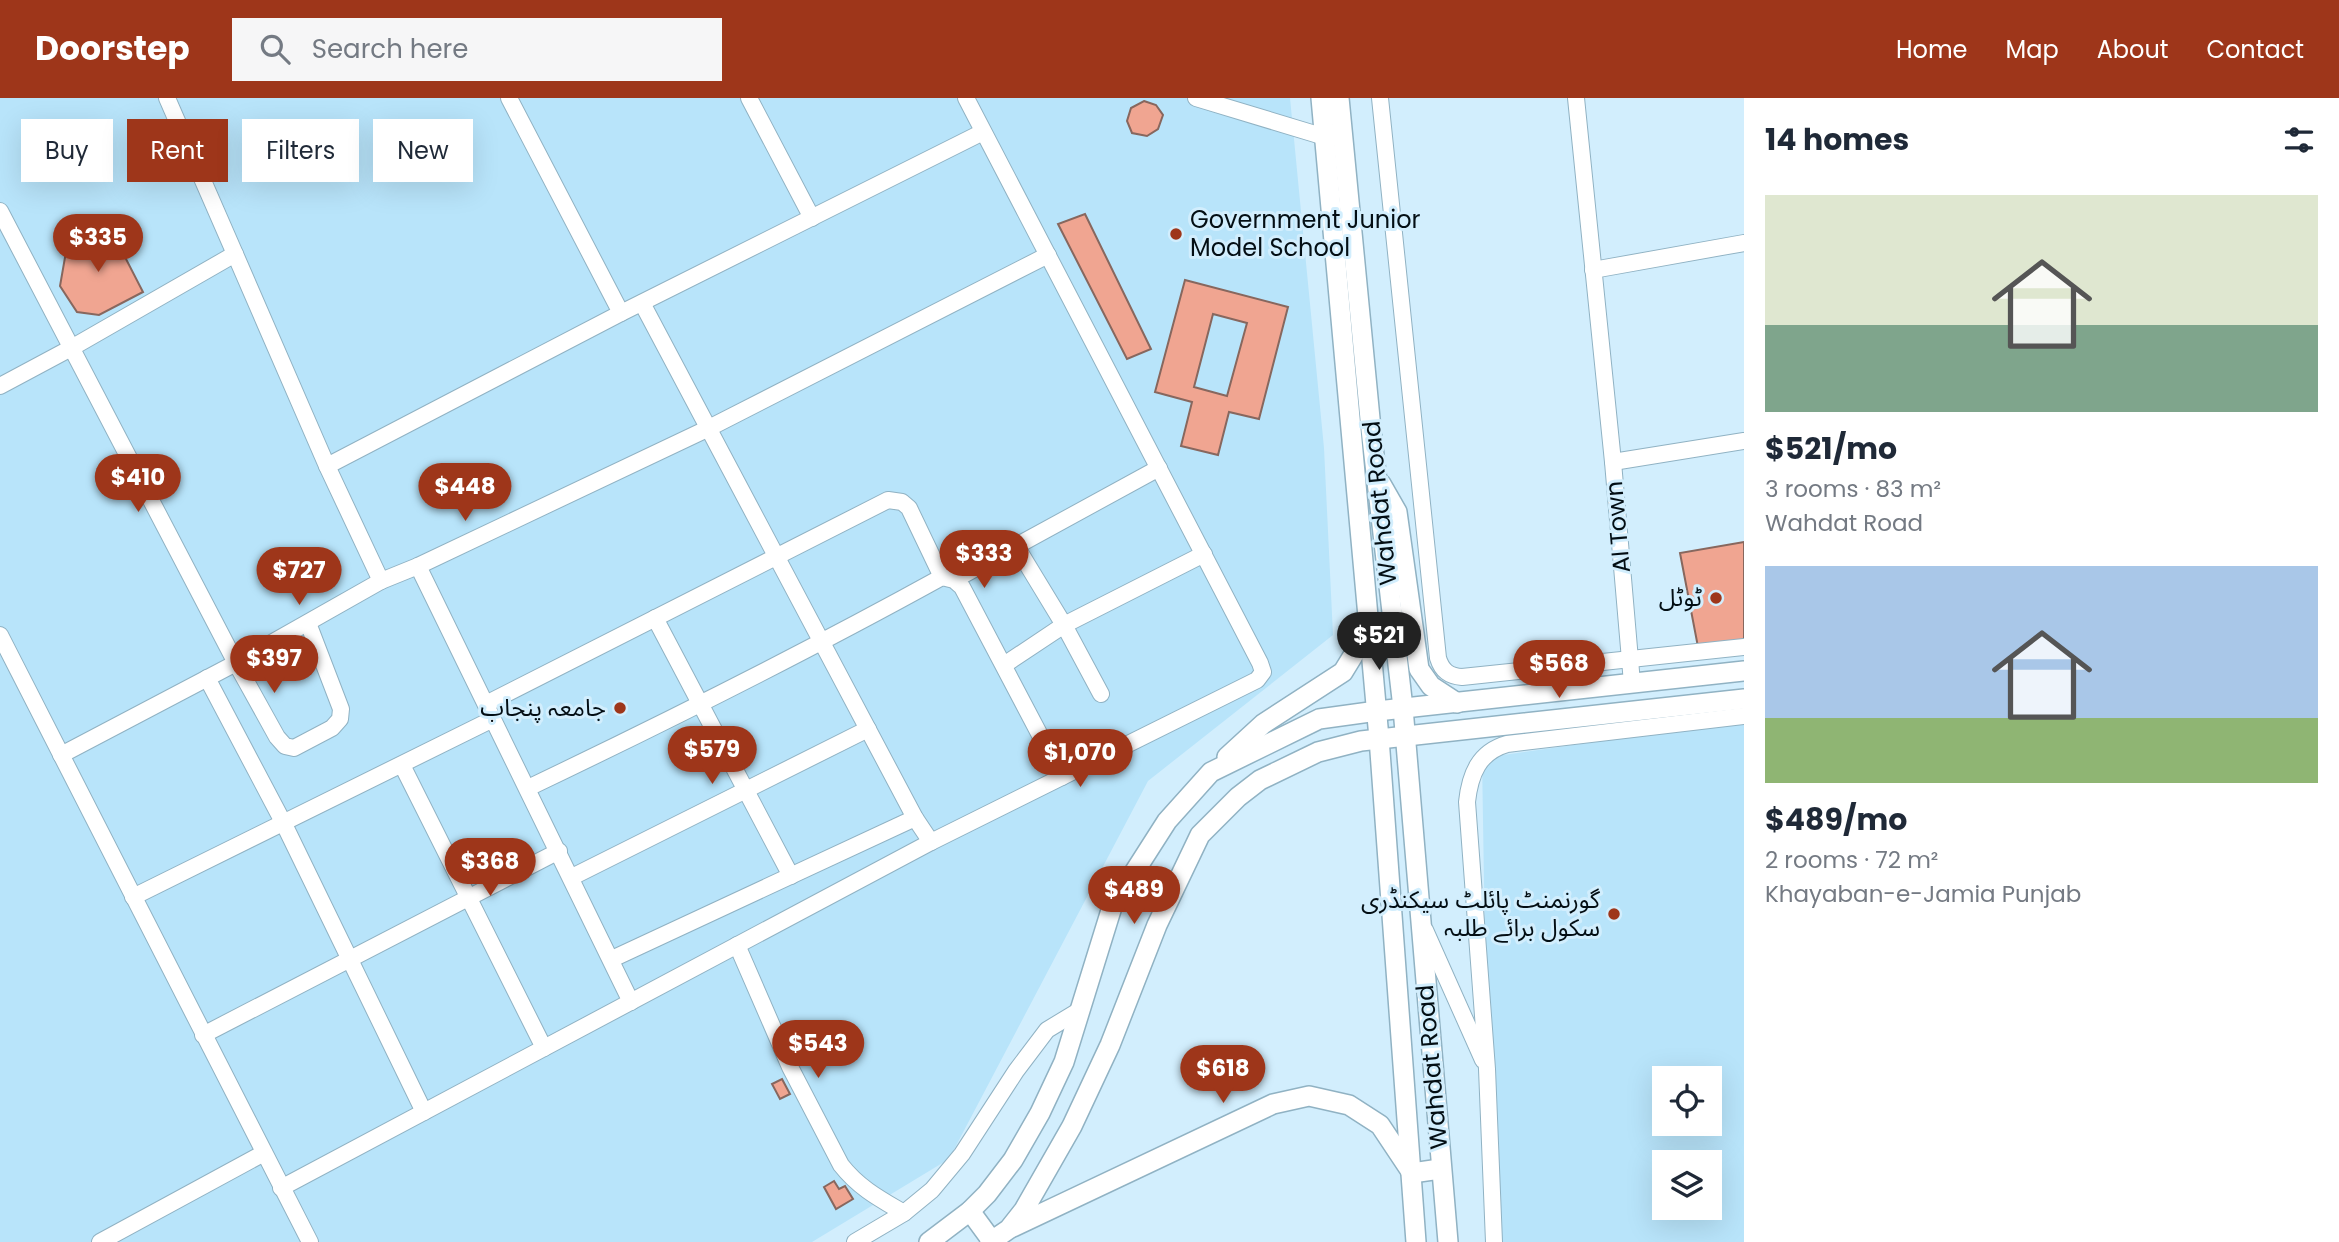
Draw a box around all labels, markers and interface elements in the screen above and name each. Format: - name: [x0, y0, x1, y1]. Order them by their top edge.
- search box: [232, 18, 722, 81]
- text: Doorstep: [35, 25, 190, 72]
- icon: search: [256, 30, 294, 68]
- text: Search here: [312, 31, 468, 67]
- text: Home: [1896, 33, 1968, 66]
- text: Map: [2006, 33, 2059, 66]
- text: About: [2097, 33, 2168, 66]
- text: Contact: [2206, 33, 2304, 66]
- text: 14 homes: [1765, 118, 1909, 161]
- chip: Buy: [21, 119, 113, 182]
- chip: Rent: [127, 119, 228, 182]
- chip: Filters: [242, 119, 359, 182]
- chip: New: [373, 119, 473, 182]
- icon: filters: [2280, 121, 2318, 159]
- place label: Government Junior Model School: [1190, 203, 1420, 264]
- pin: $335: [57, 214, 139, 274]
- text: $335: [69, 221, 127, 253]
- marker: Government Junior Model School: [1168, 226, 1184, 242]
- icon: home: [1979, 241, 2105, 367]
- street label: Wahdat Road: [1354, 419, 1405, 587]
- text: $521/mo: [1765, 427, 1897, 470]
- pin: $410: [97, 454, 179, 514]
- text: $410: [111, 461, 165, 493]
- pin: $448: [424, 464, 506, 523]
- text: $448: [434, 470, 496, 502]
- text: 3 rooms · 83 m²: [1765, 473, 1941, 505]
- street label: AI Town: [1597, 480, 1638, 574]
- text: Wahdat Road: [1765, 507, 1923, 539]
- pin: $333: [943, 531, 1025, 590]
- text: $333: [956, 537, 1012, 569]
- pin: $727: [258, 547, 340, 607]
- text: $727: [273, 554, 325, 586]
- place label: ٹوٹل: [1659, 581, 1702, 614]
- marker: ٹوٹل: [1708, 590, 1724, 606]
- pin: $521: [1338, 612, 1420, 672]
- icon: home: [1979, 612, 2105, 738]
- text: $521: [1353, 619, 1405, 651]
- pin: $397: [233, 636, 315, 695]
- pin: $568: [1518, 640, 1600, 700]
- text: $397: [246, 642, 302, 674]
- text: $568: [1529, 647, 1589, 679]
- place label: جامعہ پنجاب: [480, 691, 606, 724]
- marker: جامعہ پنجاب: [612, 700, 628, 716]
- pin: $579: [671, 726, 753, 786]
- pin: $1,070: [1023, 730, 1137, 789]
- text: $579: [684, 733, 740, 765]
- text: $1,070: [1044, 736, 1116, 768]
- text: $489/mo: [1765, 798, 1907, 841]
- pin: $368: [449, 838, 531, 898]
- text: 2 rooms · 72 m²: [1765, 844, 1938, 876]
- text: $368: [461, 845, 519, 877]
- pin: $489: [1093, 866, 1175, 926]
- text: $489: [1104, 873, 1164, 905]
- text: Khayaban-e-Jamia Punjab: [1765, 878, 2081, 910]
- place label: گورنمنٹ پائلٹ سیکنڈری سکول برائے طلبہ: [1361, 883, 1601, 944]
- marker: گورنمنٹ پائلٹ سیکنڈری سکول برائے طلبہ: [1606, 906, 1622, 922]
- street label: Wahdat Road: [1408, 983, 1455, 1151]
- pin: $543: [777, 1020, 859, 1080]
- text: $543: [788, 1027, 848, 1059]
- pin: $618: [1182, 1046, 1264, 1105]
- text: $618: [1196, 1052, 1250, 1084]
- map controls: [1652, 1066, 1722, 1220]
- button: locate: [1652, 1066, 1722, 1136]
- button: layers: [1652, 1150, 1722, 1220]

